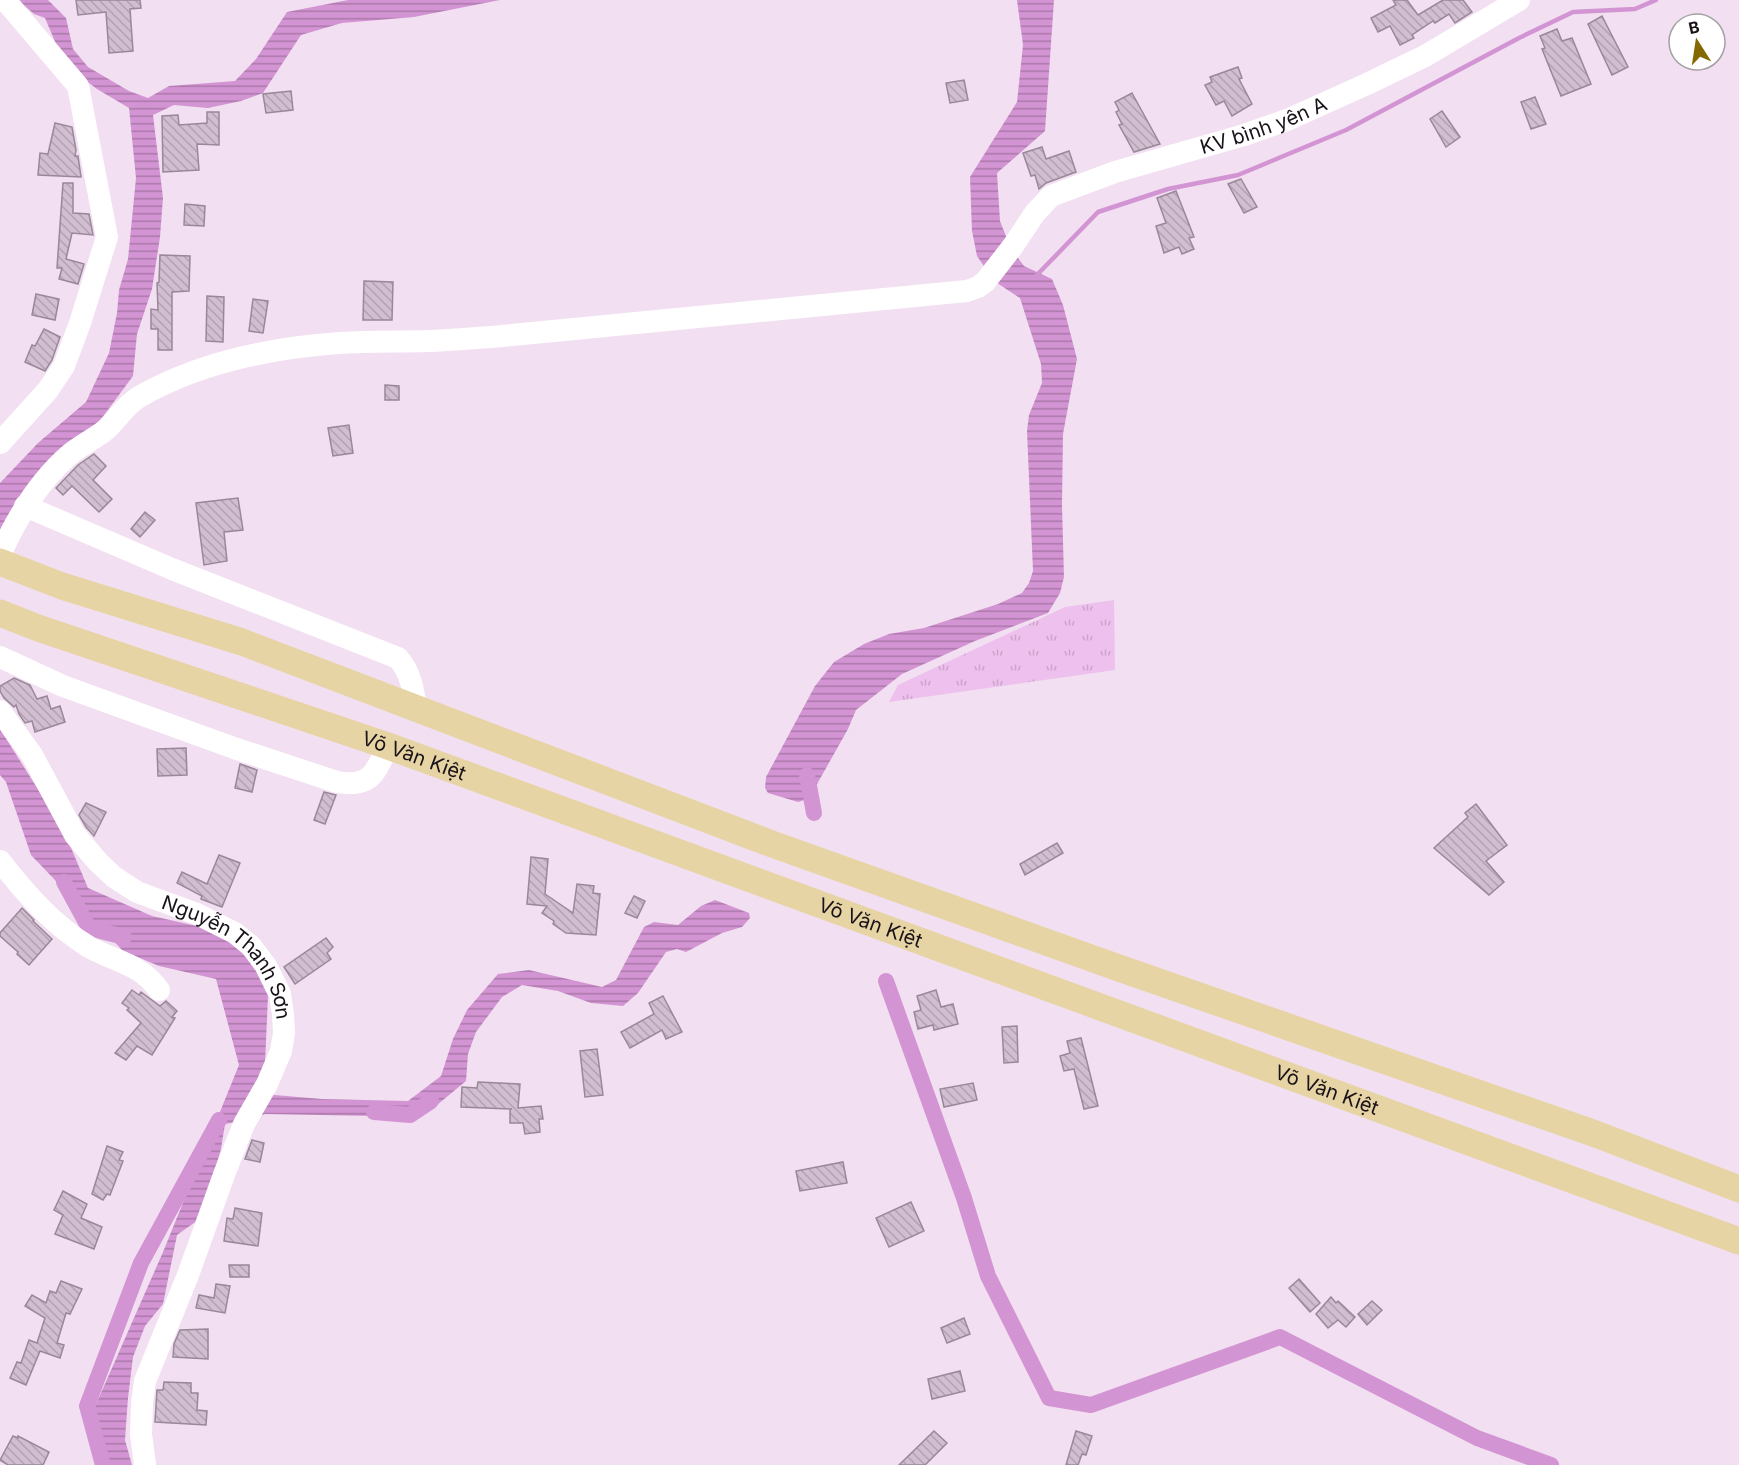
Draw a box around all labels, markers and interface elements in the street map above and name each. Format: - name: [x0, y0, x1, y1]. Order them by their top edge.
- north arrow: [1667, 12, 1727, 72]
- text: B: [1687, 16, 1701, 38]
- street label: KV bình yên A: [1197, 92, 1331, 159]
- street label: Võ Văn Kiệt: [359, 726, 470, 786]
- street label: Nguyễn Thanh Sơn: [159, 890, 296, 1021]
- street label: Võ Văn Kiệt: [815, 893, 926, 953]
- street label: Võ Văn Kiệt: [1272, 1060, 1382, 1120]

